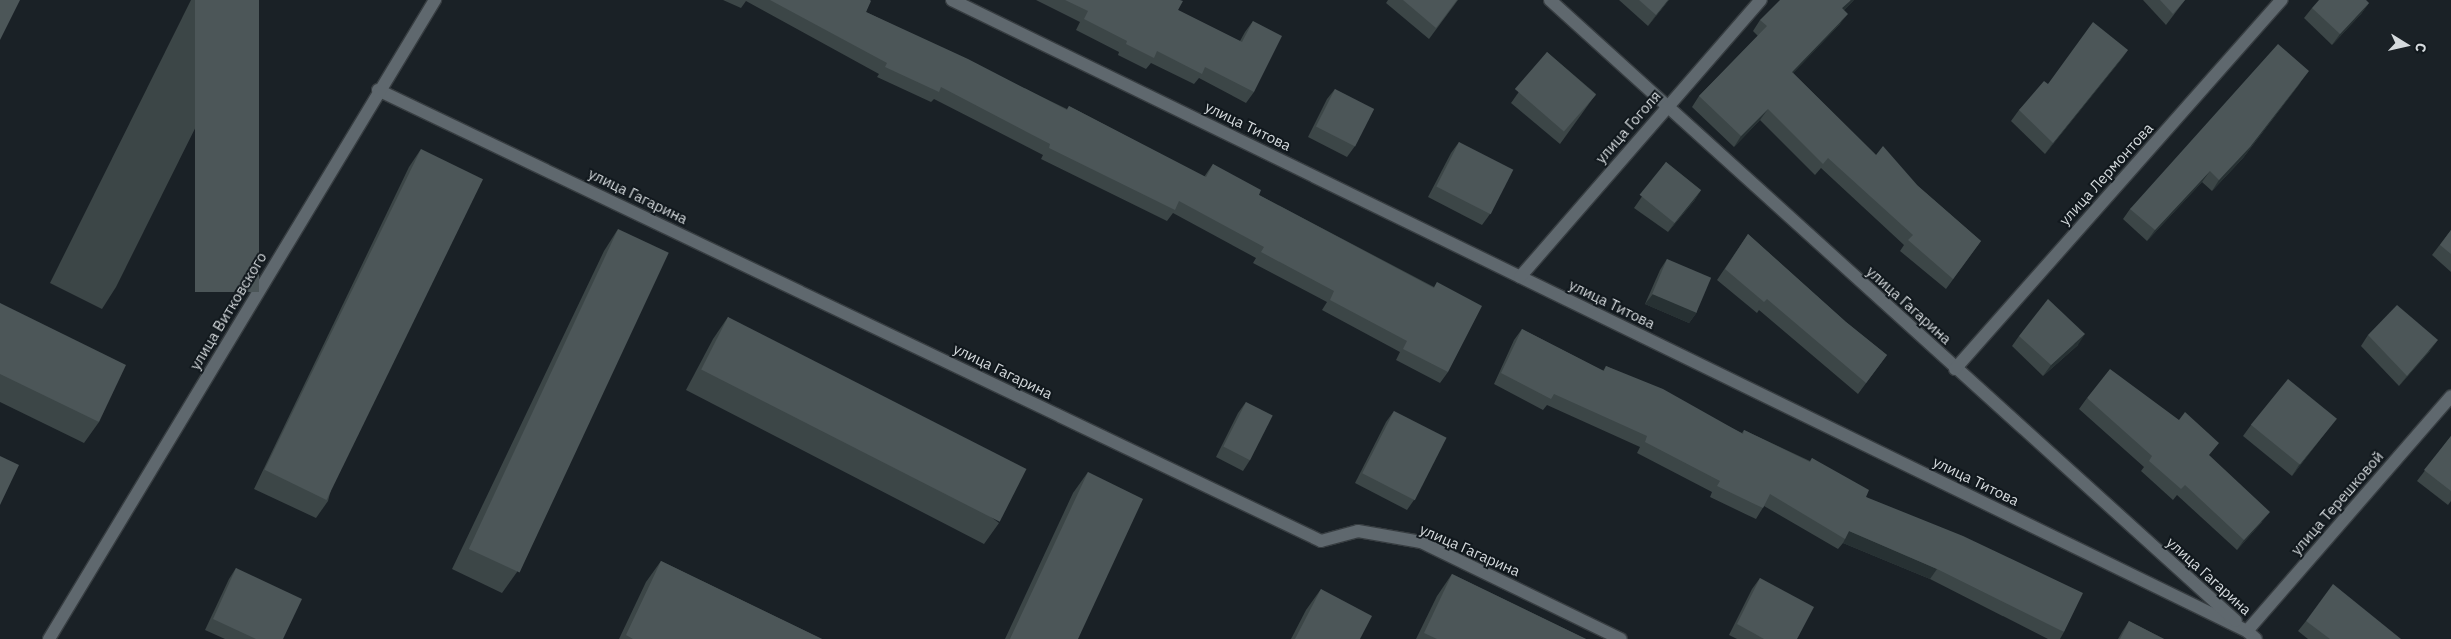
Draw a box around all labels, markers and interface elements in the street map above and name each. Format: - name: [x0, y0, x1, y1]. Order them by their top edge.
- north arrow: [2381, 20, 2431, 70]
- text: С: [2411, 42, 2430, 54]
- street label: улица Гоголя: [1592, 87, 1664, 167]
- street label: улица Титова: [1202, 97, 1294, 155]
- street label: улица Лермонтова: [2055, 119, 2157, 229]
- street label: улица Гагарина: [586, 164, 690, 228]
- street label: улица Витковского: [186, 249, 270, 373]
- street label: улица Гагарина: [1863, 262, 1955, 348]
- street label: улица Титова: [1566, 275, 1658, 333]
- street label: улица Гагарина: [951, 339, 1055, 403]
- street label: улица Терешковой: [2287, 447, 2387, 559]
- street label: улица Титова: [1930, 452, 2022, 510]
- street label: улица Гагарина: [1417, 520, 1523, 580]
- street label: улица Гагарина: [2163, 533, 2255, 619]

